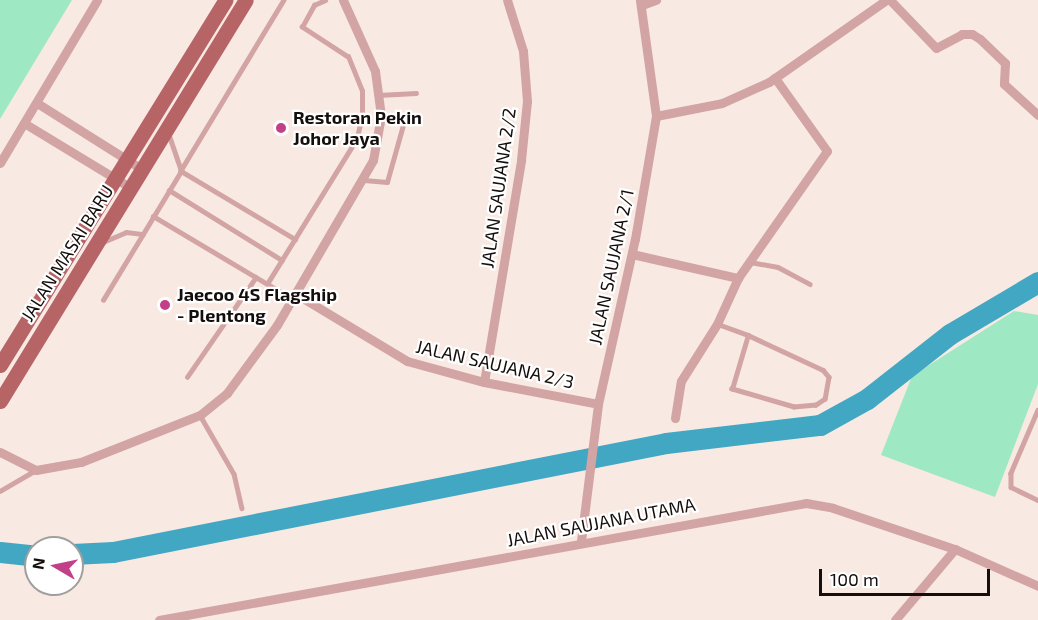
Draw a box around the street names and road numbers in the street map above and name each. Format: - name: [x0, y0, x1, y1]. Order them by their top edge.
- street label: JALAN SAUJANA 2/2: [476, 106, 520, 270]
- street label: JALAN MASAI BARU: [16, 181, 118, 325]
- street label: JALAN SAUJANA 2/1: [584, 187, 638, 347]
- street label: JALAN SAUJANA 2/3: [414, 335, 576, 393]
- street label: JALAN SAUJANA UTAMA: [505, 493, 697, 551]

